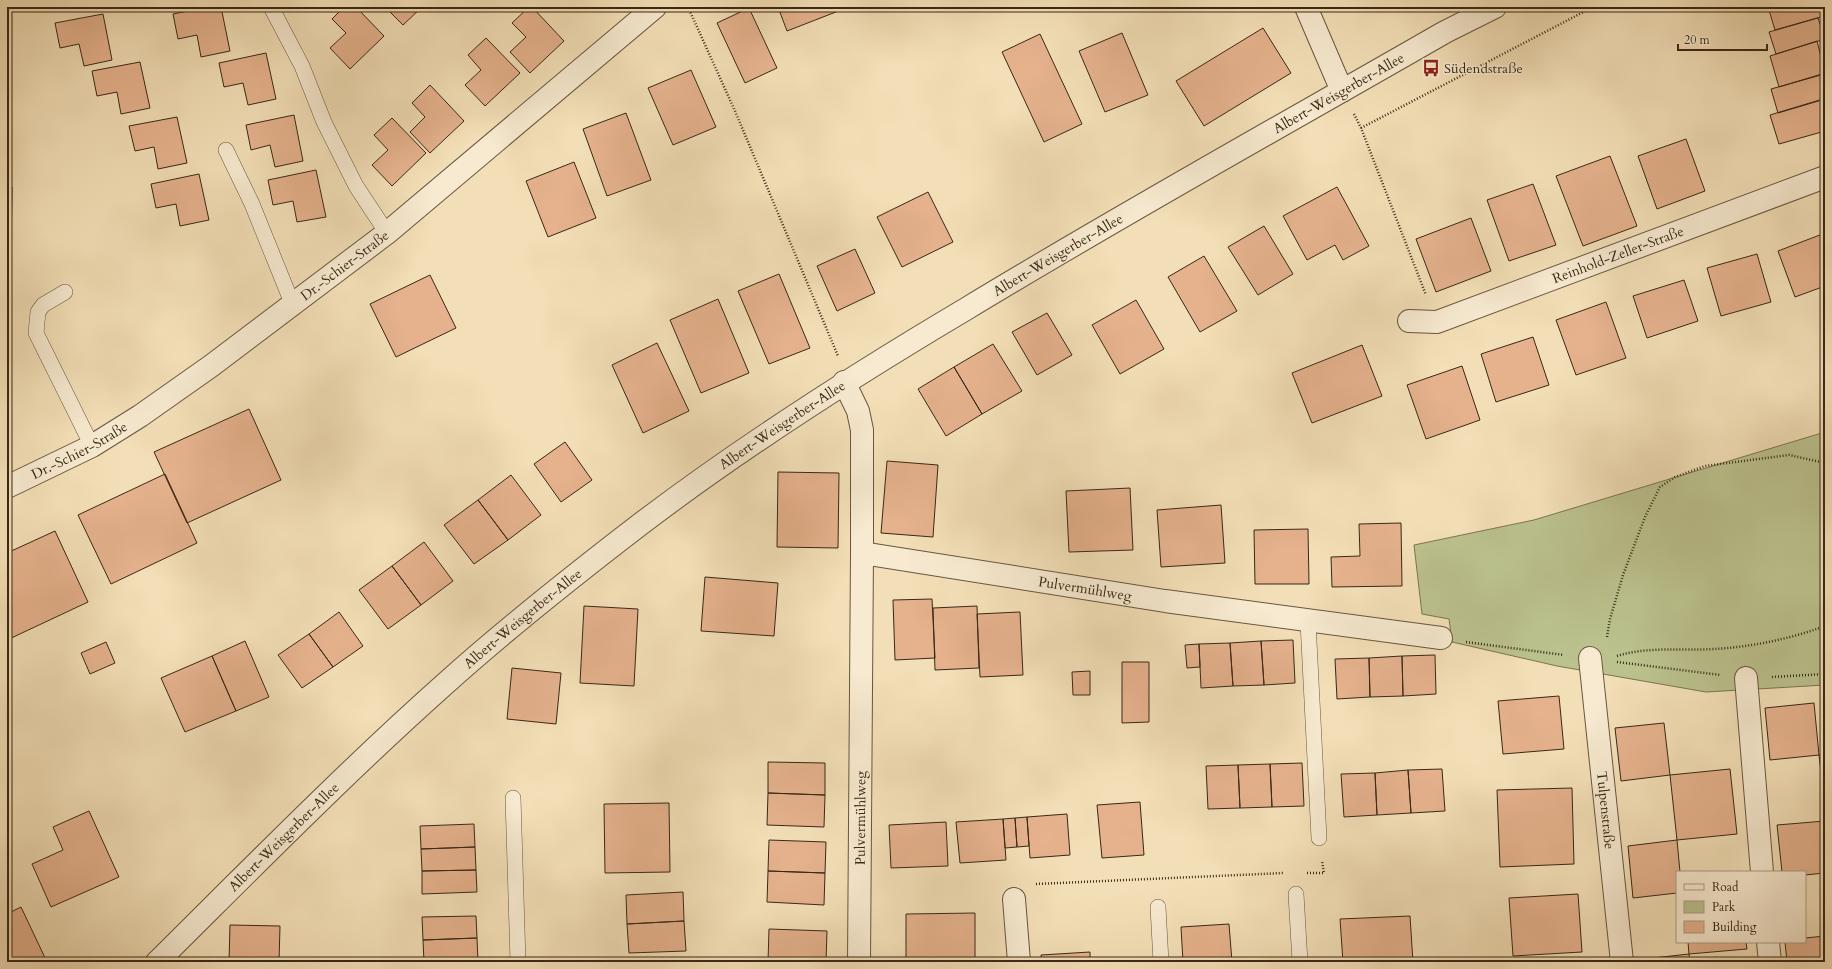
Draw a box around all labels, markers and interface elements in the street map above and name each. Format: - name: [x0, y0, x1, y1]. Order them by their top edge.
- scale bar: [1678, 26, 1767, 52]
- text: 20 m: [1684, 32, 1711, 48]
- street label: Albert-Weisgerber-Allee: [1269, 48, 1407, 138]
- bus stop icon: Südendstraße: [1421, 58, 1441, 78]
- place label: Südendstraße: [1444, 59, 1523, 78]
- street label: Albert-Weisgerber-Allee: [989, 209, 1126, 300]
- street label: Reinhold-Zeller-Straße: [1549, 221, 1686, 288]
- street label: Dr.-Schier-Straße: [296, 226, 393, 305]
- street label: Albert-Weisgerber-Allee: [715, 376, 849, 474]
- street label: Dr.-Schier-Straße: [28, 417, 131, 483]
- street label: Albert-Weisgerber-Allee: [459, 564, 586, 673]
- street label: Pulvermühlweg: [1037, 572, 1133, 605]
- street label: Tulpenstraße: [1592, 770, 1620, 850]
- street label: Pulvermühlweg: [850, 771, 870, 865]
- street label: Albert-Weisgerber-Allee: [224, 778, 343, 895]
- legend: [1676, 871, 1806, 943]
- text: Road: [1712, 879, 1739, 895]
- text: Park: [1712, 899, 1736, 915]
- text: Building: [1712, 919, 1757, 935]

